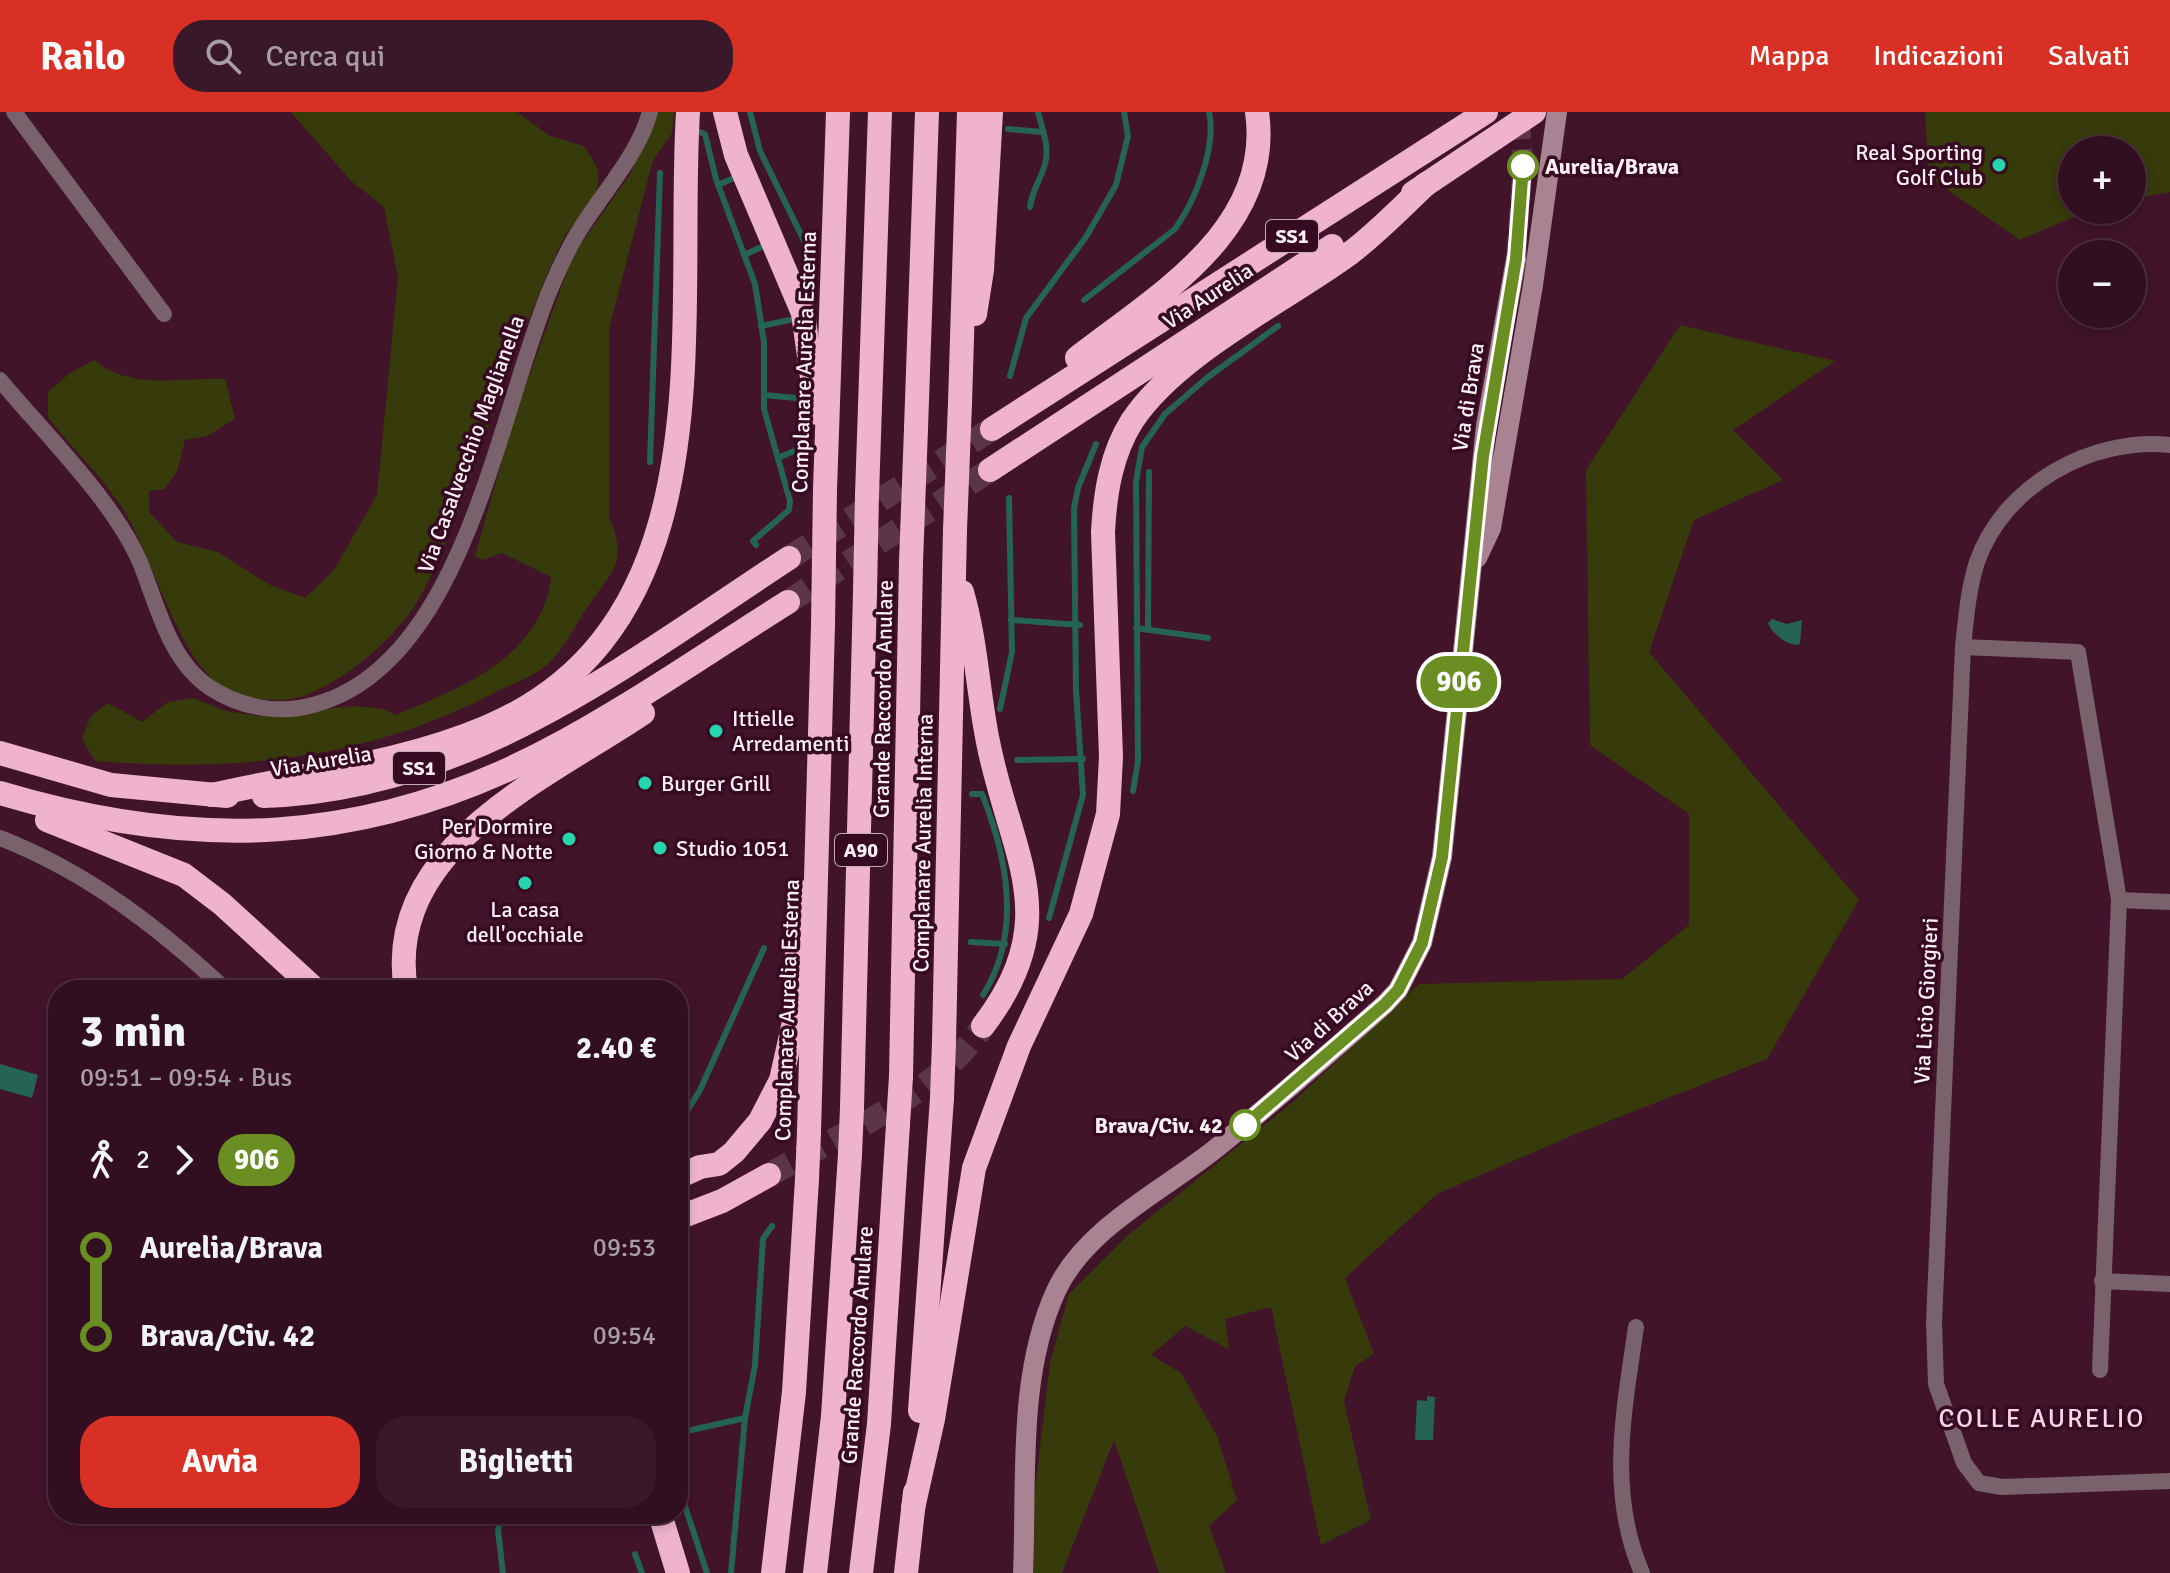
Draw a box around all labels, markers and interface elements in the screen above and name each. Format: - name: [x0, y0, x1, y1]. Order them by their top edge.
- search box: [173, 20, 733, 92]
- text: Railo: [40, 33, 125, 80]
- icon: search: [201, 34, 245, 78]
- text: Cerca qui: [265, 38, 385, 75]
- text: Mappa: [1749, 39, 1829, 73]
- text: Indicazioni: [1873, 39, 2004, 73]
- text: Salvati: [2048, 39, 2130, 73]
- map controls: [2058, 136, 2146, 328]
- button: +: [2058, 136, 2146, 224]
- place label: Real Sporting Golf Club: [1855, 139, 1983, 191]
- marker: Aurelia/Brava: [1508, 151, 1538, 181]
- place label: Aurelia/Brava: [1545, 153, 1679, 180]
- marker: Real Sporting Golf Club: [1990, 156, 2008, 174]
- road number: SS1: [1266, 220, 1318, 252]
- street label: Complanare Aurelia Esterna: [786, 231, 822, 493]
- button: −: [2058, 240, 2146, 328]
- street label: Via Aurelia: [1158, 257, 1258, 335]
- street label: Via Casalvecchio Maglianella: [412, 311, 530, 577]
- street label: Via di Brava: [1446, 341, 1490, 453]
- street label: Grande Raccordo Anulare: [867, 580, 899, 818]
- line badge: 906: [1413, 656, 1505, 708]
- text: 906: [1436, 665, 1482, 699]
- place label: Ittielle Arredamenti: [732, 705, 849, 757]
- street label: Complanare Aurelia Interna: [907, 714, 939, 972]
- marker: Ittielle Arredamenti: [707, 722, 725, 740]
- street label: Via Aurelia: [269, 740, 373, 782]
- road number: SS1: [393, 752, 445, 784]
- place label: Burger Grill: [661, 770, 771, 797]
- marker: Burger Grill: [636, 774, 654, 792]
- place label: Per Dormire Giorno & Notte: [414, 813, 553, 865]
- marker: Per Dormire Giorno & Notte: [560, 830, 578, 848]
- road number: A90: [835, 834, 887, 866]
- place label: Studio 1051: [676, 835, 789, 862]
- marker: Studio 1051: [651, 839, 669, 857]
- marker: La casa dell'occhiale: [516, 874, 534, 892]
- street label: Complanare Aurelia Esterna: [769, 879, 805, 1141]
- place label: La casa dell'occhiale: [466, 896, 584, 948]
- street label: Via Licio Giorgieri: [1908, 917, 1944, 1085]
- street label: Via di Brava: [1279, 974, 1379, 1068]
- text: 3 min: [80, 1005, 186, 1059]
- text: 2.40 €: [576, 1030, 656, 1067]
- text: 09:51 – 09:54 · Bus: [80, 1062, 292, 1094]
- marker: Brava/Civ. 42: [1230, 1110, 1260, 1140]
- place label: Brava/Civ. 42: [1095, 1112, 1223, 1139]
- icon: walk: [80, 1138, 124, 1182]
- icon: forward: [162, 1138, 206, 1182]
- text: 906: [234, 1143, 279, 1177]
- text: 2: [136, 1144, 150, 1176]
- street label: Grande Raccordo Anulare: [835, 1225, 879, 1465]
- text: Aurelia/Brava: [140, 1230, 323, 1267]
- text: 09:53: [593, 1232, 656, 1264]
- text: Brava/Civ. 42: [140, 1318, 315, 1355]
- text: 09:54: [593, 1320, 656, 1352]
- district label: COLLE AURELIO: [1939, 1403, 2145, 1435]
- button: Avvia: [80, 1416, 360, 1508]
- button: Biglietti: [376, 1416, 656, 1508]

